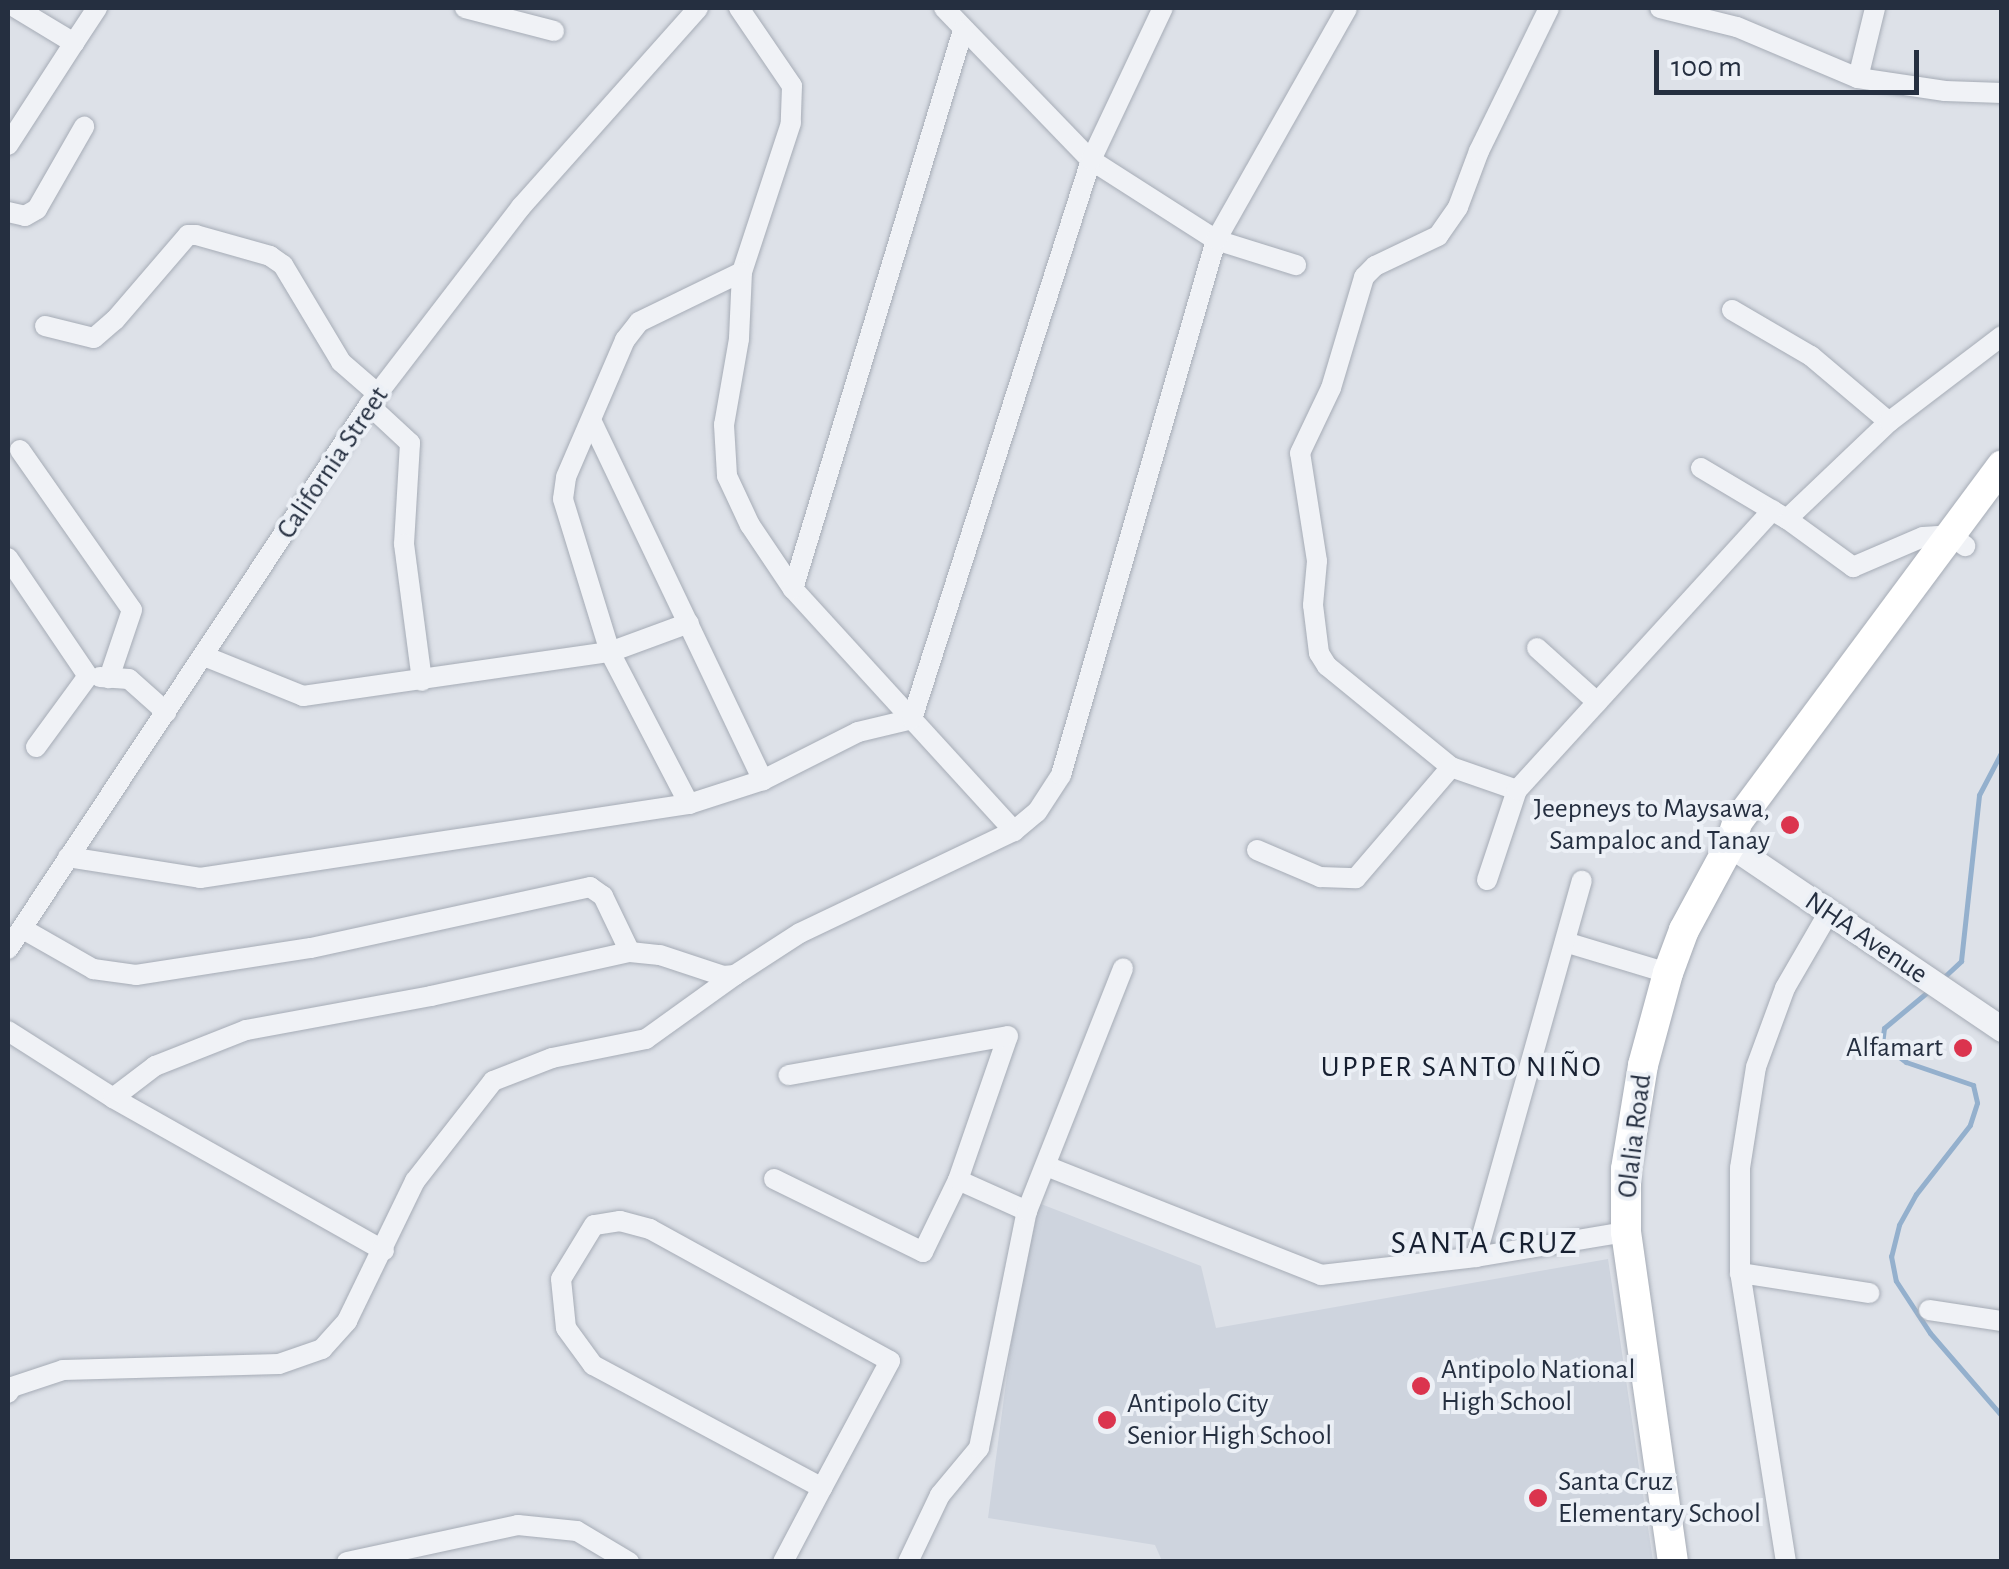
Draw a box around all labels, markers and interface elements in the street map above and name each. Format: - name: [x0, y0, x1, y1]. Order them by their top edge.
- scale bar: [1659, 30, 1924, 92]
- text: 100 m: [1671, 52, 1742, 82]
- street label: California Street: [270, 380, 396, 546]
- place label: Jeepneys to Maysawa, Sampaloc and Tanay: [1534, 792, 1770, 858]
- marker: Jeepneys to Maysawa, Sampaloc and Tanay: [1779, 814, 1801, 836]
- street label: NHA Avenue: [1798, 885, 1934, 991]
- place label: Alfamart: [1846, 1031, 1943, 1065]
- marker: Alfamart: [1952, 1037, 1974, 1059]
- district label: UPPER SANTO NIÑO: [1321, 1049, 1603, 1085]
- street label: Olalia Road: [1611, 1072, 1659, 1200]
- district label: SANTA CRUZ: [1391, 1224, 1579, 1262]
- place label: Antipolo National High School: [1441, 1353, 1635, 1419]
- marker: Antipolo National High School: [1410, 1375, 1432, 1397]
- place label: Antipolo City Senior High School: [1127, 1387, 1332, 1453]
- marker: Antipolo City Senior High School: [1096, 1409, 1118, 1431]
- place label: Santa Cruz Elementary School: [1558, 1465, 1761, 1531]
- marker: Santa Cruz Elementary School: [1527, 1487, 1549, 1509]

